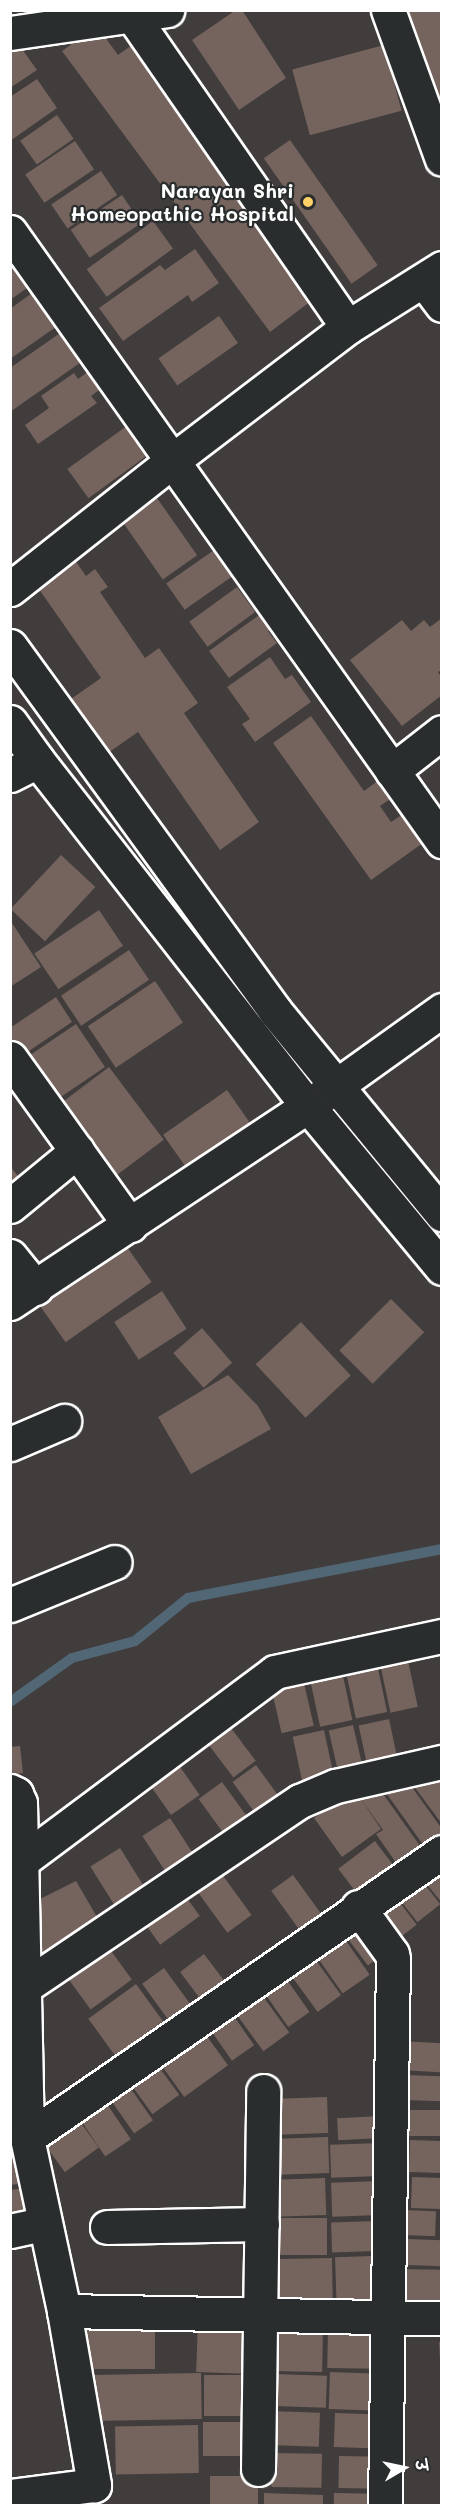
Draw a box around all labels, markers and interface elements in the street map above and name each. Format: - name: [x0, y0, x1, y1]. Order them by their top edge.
- place label: Narayan Shri Homeopathic Hospital: [70, 178, 294, 225]
- marker: Narayan Shri Homeopathic Hospital: [299, 193, 317, 211]
- north arrow: [374, 2438, 434, 2498]
- text: उ: [411, 2458, 433, 2472]

